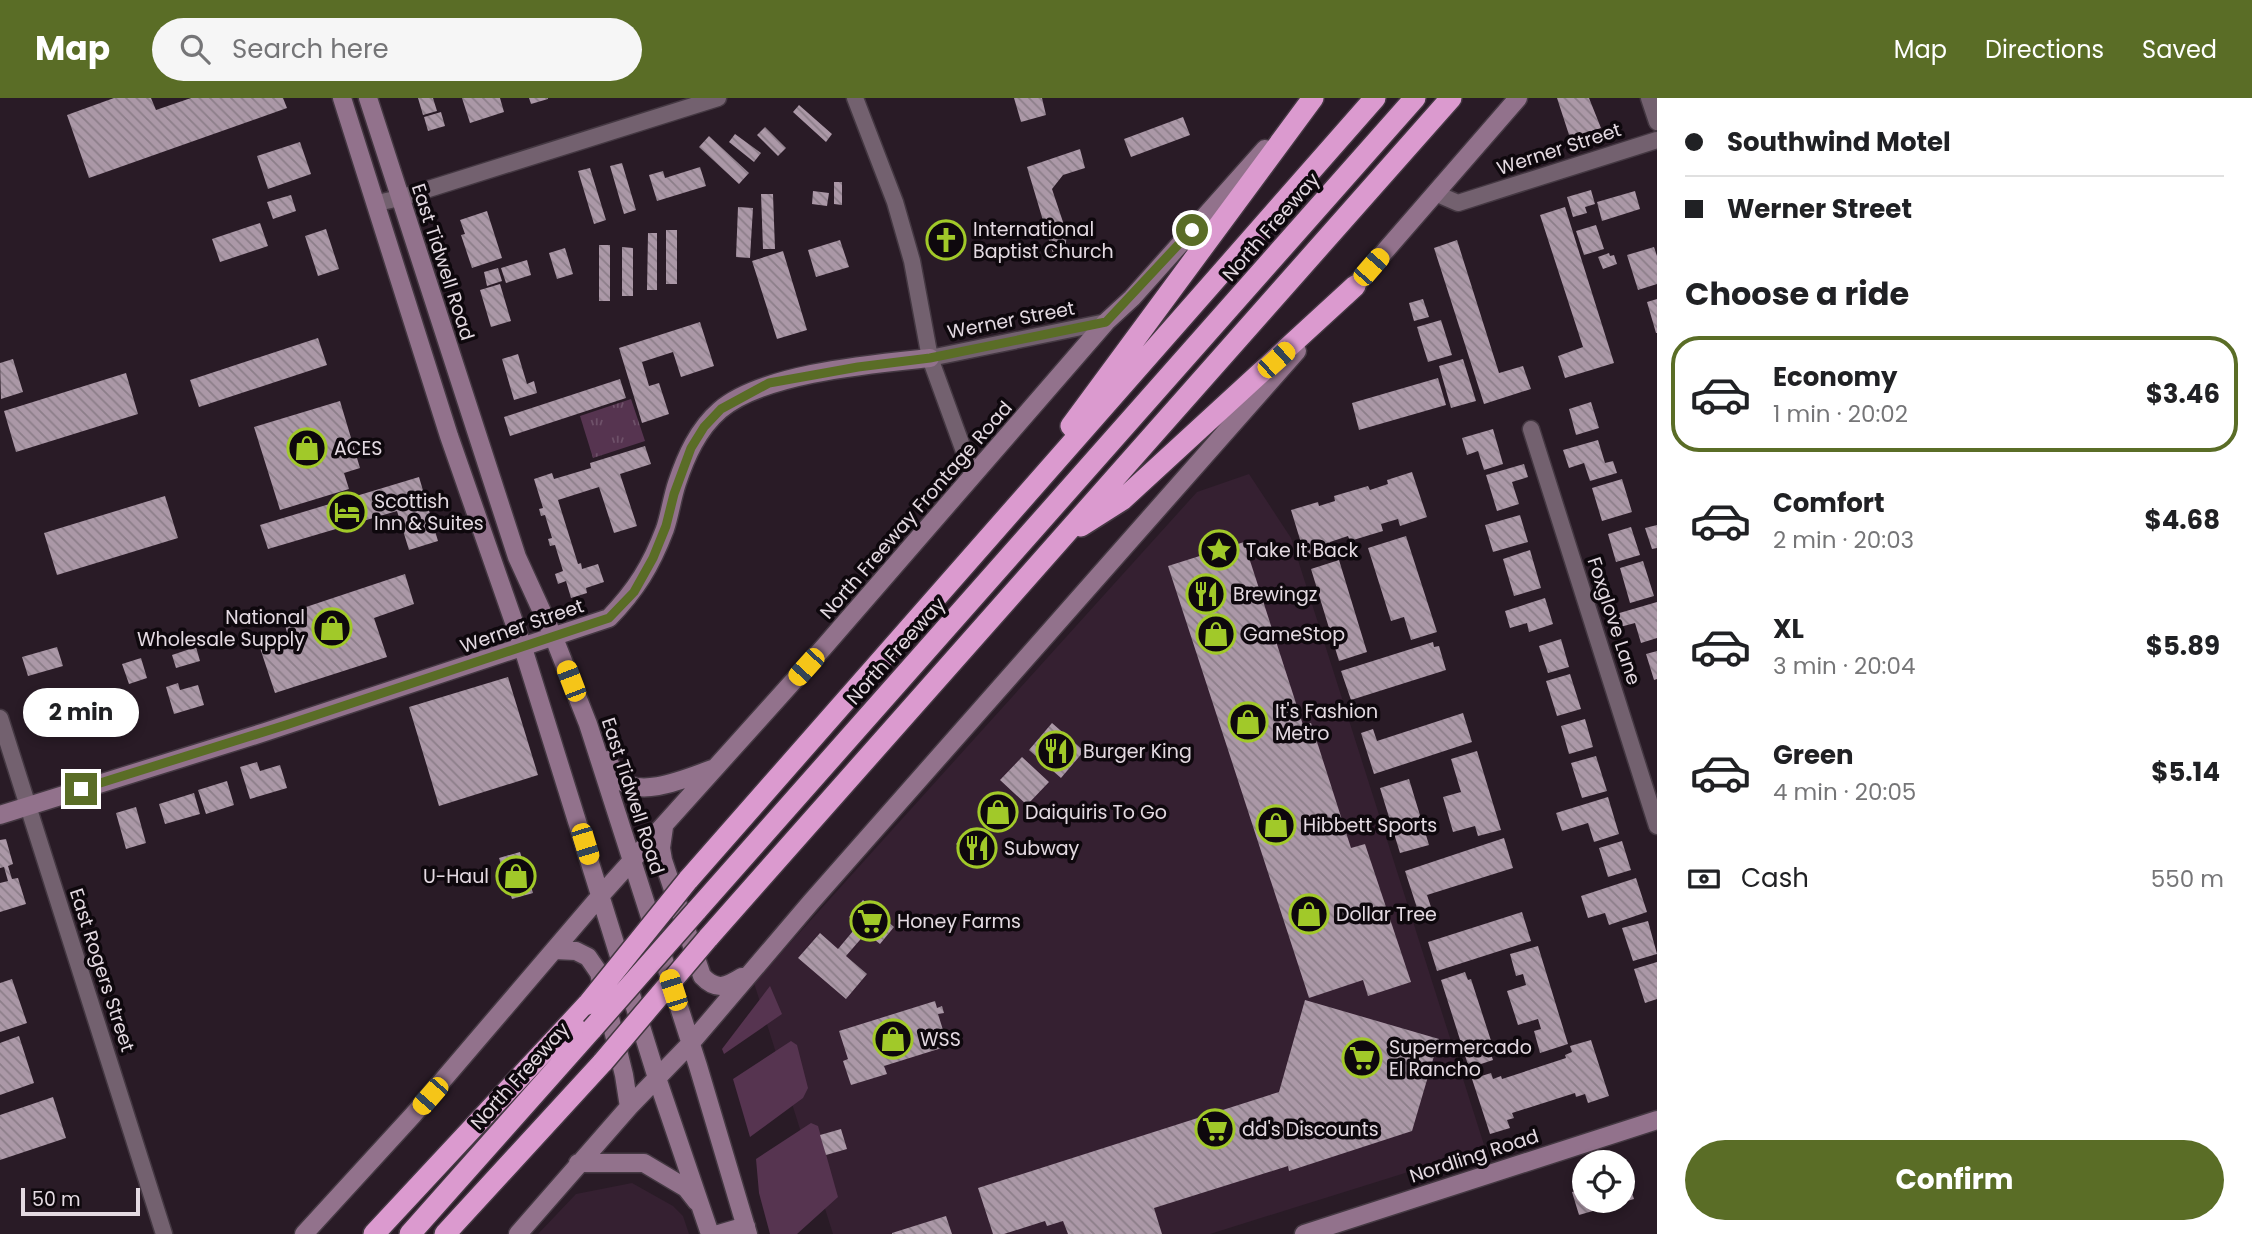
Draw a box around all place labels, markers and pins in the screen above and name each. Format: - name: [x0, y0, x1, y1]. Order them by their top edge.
- place label: International Baptist Church: [973, 216, 1114, 265]
- church icon: International Baptist Church: [925, 219, 967, 261]
- shop icon: ACES: [286, 427, 328, 469]
- place label: ACES: [334, 435, 382, 462]
- place label: Scottish Inn & Suites: [374, 488, 484, 537]
- hotel icon: Scottish Inn & Suites: [326, 491, 368, 533]
- place icon: Take It Back: [1198, 529, 1240, 571]
- place label: Take It Back: [1246, 537, 1358, 564]
- restaurant icon: Brewingz: [1185, 573, 1227, 615]
- place label: Brewingz: [1233, 581, 1317, 608]
- place label: National Wholesale Supply: [137, 604, 305, 653]
- shop icon: National Wholesale Supply: [311, 607, 353, 649]
- shop icon: GameStop: [1195, 613, 1237, 655]
- place label: GameStop: [1243, 621, 1345, 648]
- place label: It's Fashion Metro: [1275, 698, 1378, 747]
- shop icon: It's Fashion Metro: [1227, 701, 1269, 743]
- restaurant icon: Burger King: [1035, 730, 1077, 772]
- place label: Burger King: [1083, 738, 1192, 765]
- shop icon: Daiquiris To Go: [977, 791, 1019, 833]
- place label: Daiquiris To Go: [1025, 799, 1167, 826]
- shop icon: Hibbett Sports: [1255, 804, 1297, 846]
- place label: Hibbett Sports: [1303, 812, 1437, 839]
- restaurant icon: Subway: [956, 827, 998, 869]
- place label: Subway: [1004, 835, 1080, 862]
- shop icon: U-Haul: [495, 855, 537, 897]
- place label: U-Haul: [423, 863, 489, 890]
- shop icon: Dollar Tree: [1288, 893, 1330, 935]
- supermarket icon: Honey Farms: [849, 900, 891, 942]
- place label: Dollar Tree: [1336, 901, 1437, 928]
- place label: Honey Farms: [897, 908, 1021, 935]
- shop icon: WSS: [872, 1018, 914, 1060]
- place label: WSS: [920, 1026, 961, 1053]
- place label: Supermercado El Rancho: [1389, 1034, 1532, 1083]
- supermarket icon: Supermercado El Rancho: [1341, 1037, 1383, 1079]
- supermarket icon: dd's Discounts: [1194, 1108, 1236, 1150]
- place label: dd's Discounts: [1242, 1116, 1379, 1143]

